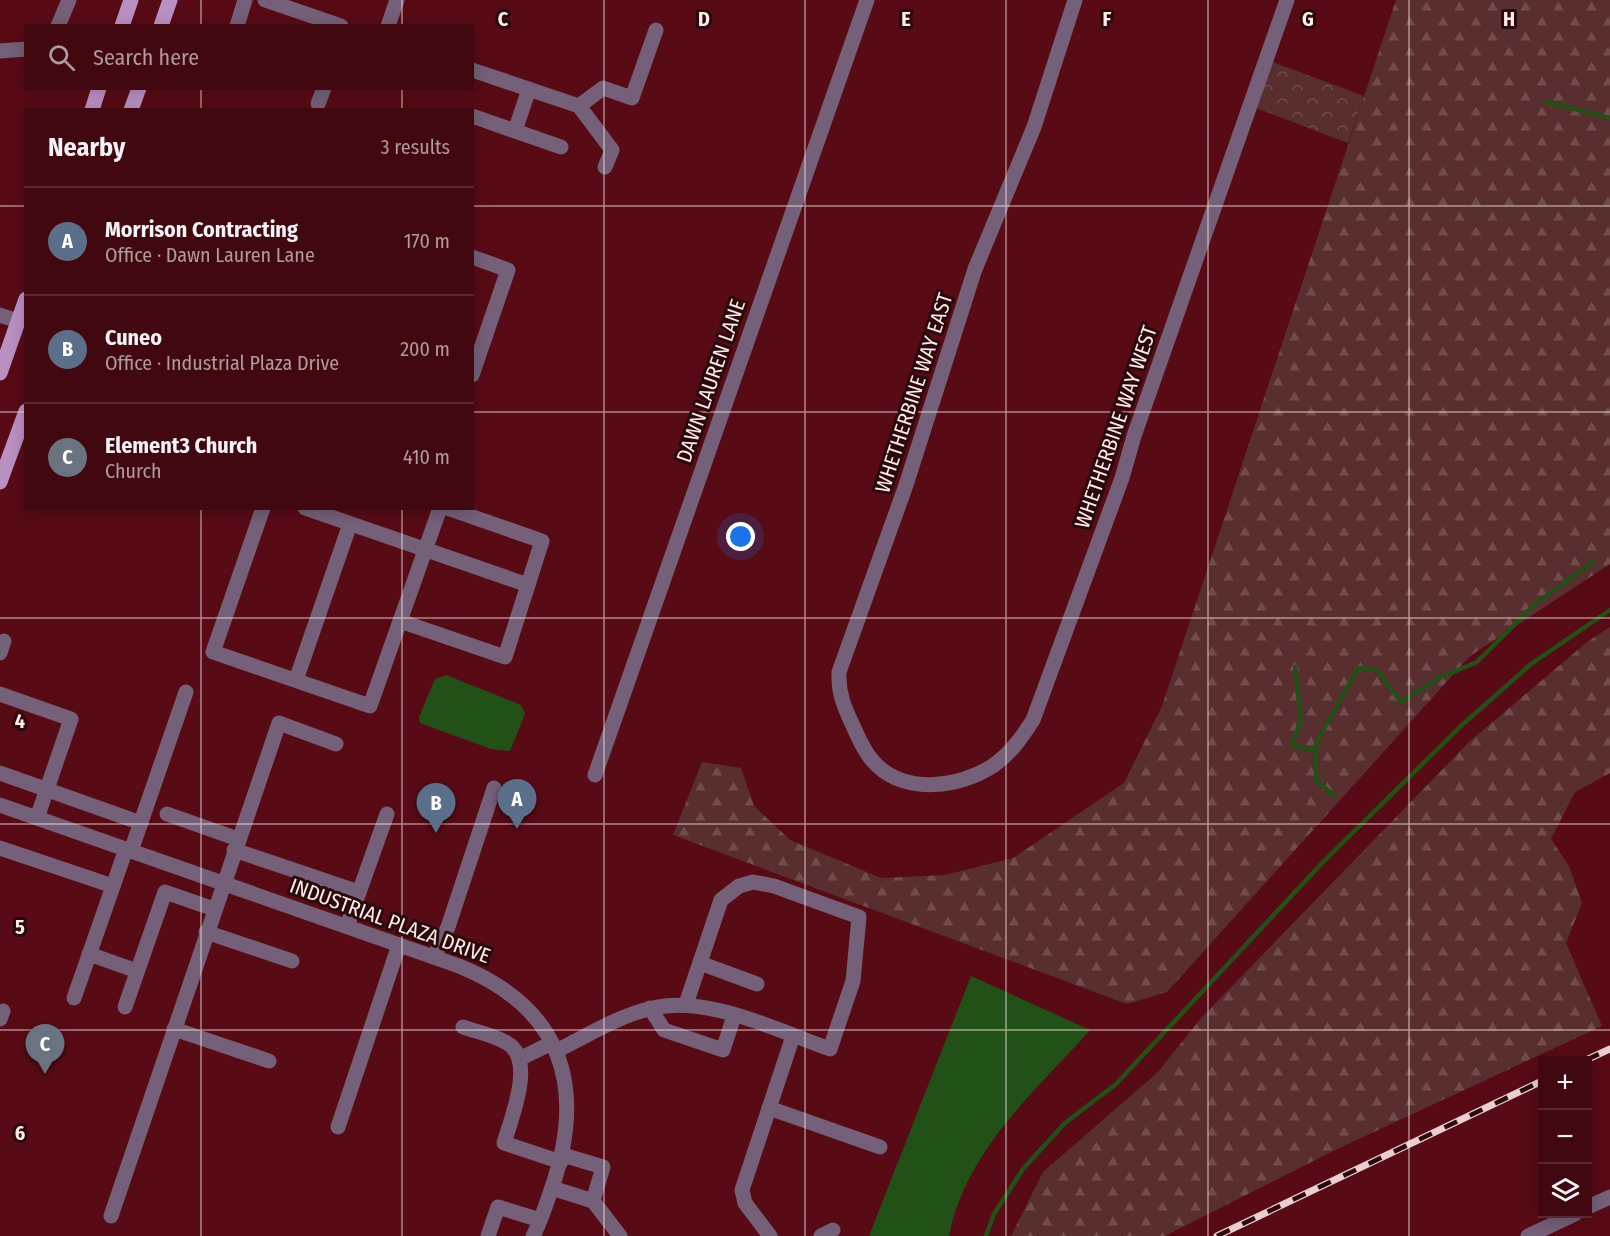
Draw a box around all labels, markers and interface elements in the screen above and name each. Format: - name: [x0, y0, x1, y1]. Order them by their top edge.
- text: C: [498, 7, 509, 31]
- text: D: [698, 7, 710, 31]
- text: E: [901, 7, 911, 31]
- text: F: [1103, 7, 1112, 31]
- text: G: [1302, 7, 1314, 31]
- text: H: [1503, 7, 1515, 31]
- search box: [24, 24, 474, 90]
- icon: search: [45, 41, 78, 74]
- text: Search here: [93, 44, 199, 71]
- text: Nearby: [48, 132, 125, 163]
- text: 3 results: [381, 135, 450, 159]
- text: Morrison Contracting: [105, 216, 298, 243]
- text: A: [62, 229, 73, 253]
- text: 170 m: [404, 229, 450, 253]
- text: Office · Dawn Lauren Lane: [105, 243, 315, 267]
- street label: WHETHERBINE WAY EAST: [869, 290, 959, 496]
- street label: DAWN LAUREN LANE: [671, 296, 751, 466]
- street label: WHETHERBINE WAY WEST: [1069, 322, 1163, 532]
- text: Cuneo: [105, 324, 162, 351]
- text: B: [62, 337, 73, 361]
- text: 200 m: [400, 337, 450, 361]
- text: Office · Industrial Plaza Drive: [105, 351, 339, 375]
- text: Element3 Church: [105, 432, 257, 459]
- text: C: [62, 445, 73, 469]
- text: 410 m: [403, 445, 450, 469]
- text: Church: [105, 459, 161, 483]
- your location: [726, 522, 755, 551]
- text: 4: [15, 709, 25, 733]
- pin: A: [498, 780, 536, 829]
- pin: B: [416, 784, 456, 833]
- street label: INDUSTRIAL PLAZA DRIVE: [286, 873, 494, 969]
- text: 5: [15, 915, 25, 939]
- pin: C: [26, 1024, 64, 1074]
- map controls: [1538, 1056, 1592, 1218]
- button: +: [1538, 1056, 1592, 1110]
- button: −: [1538, 1110, 1592, 1164]
- text: 6: [15, 1121, 25, 1145]
- button: layers: [1538, 1164, 1592, 1218]

